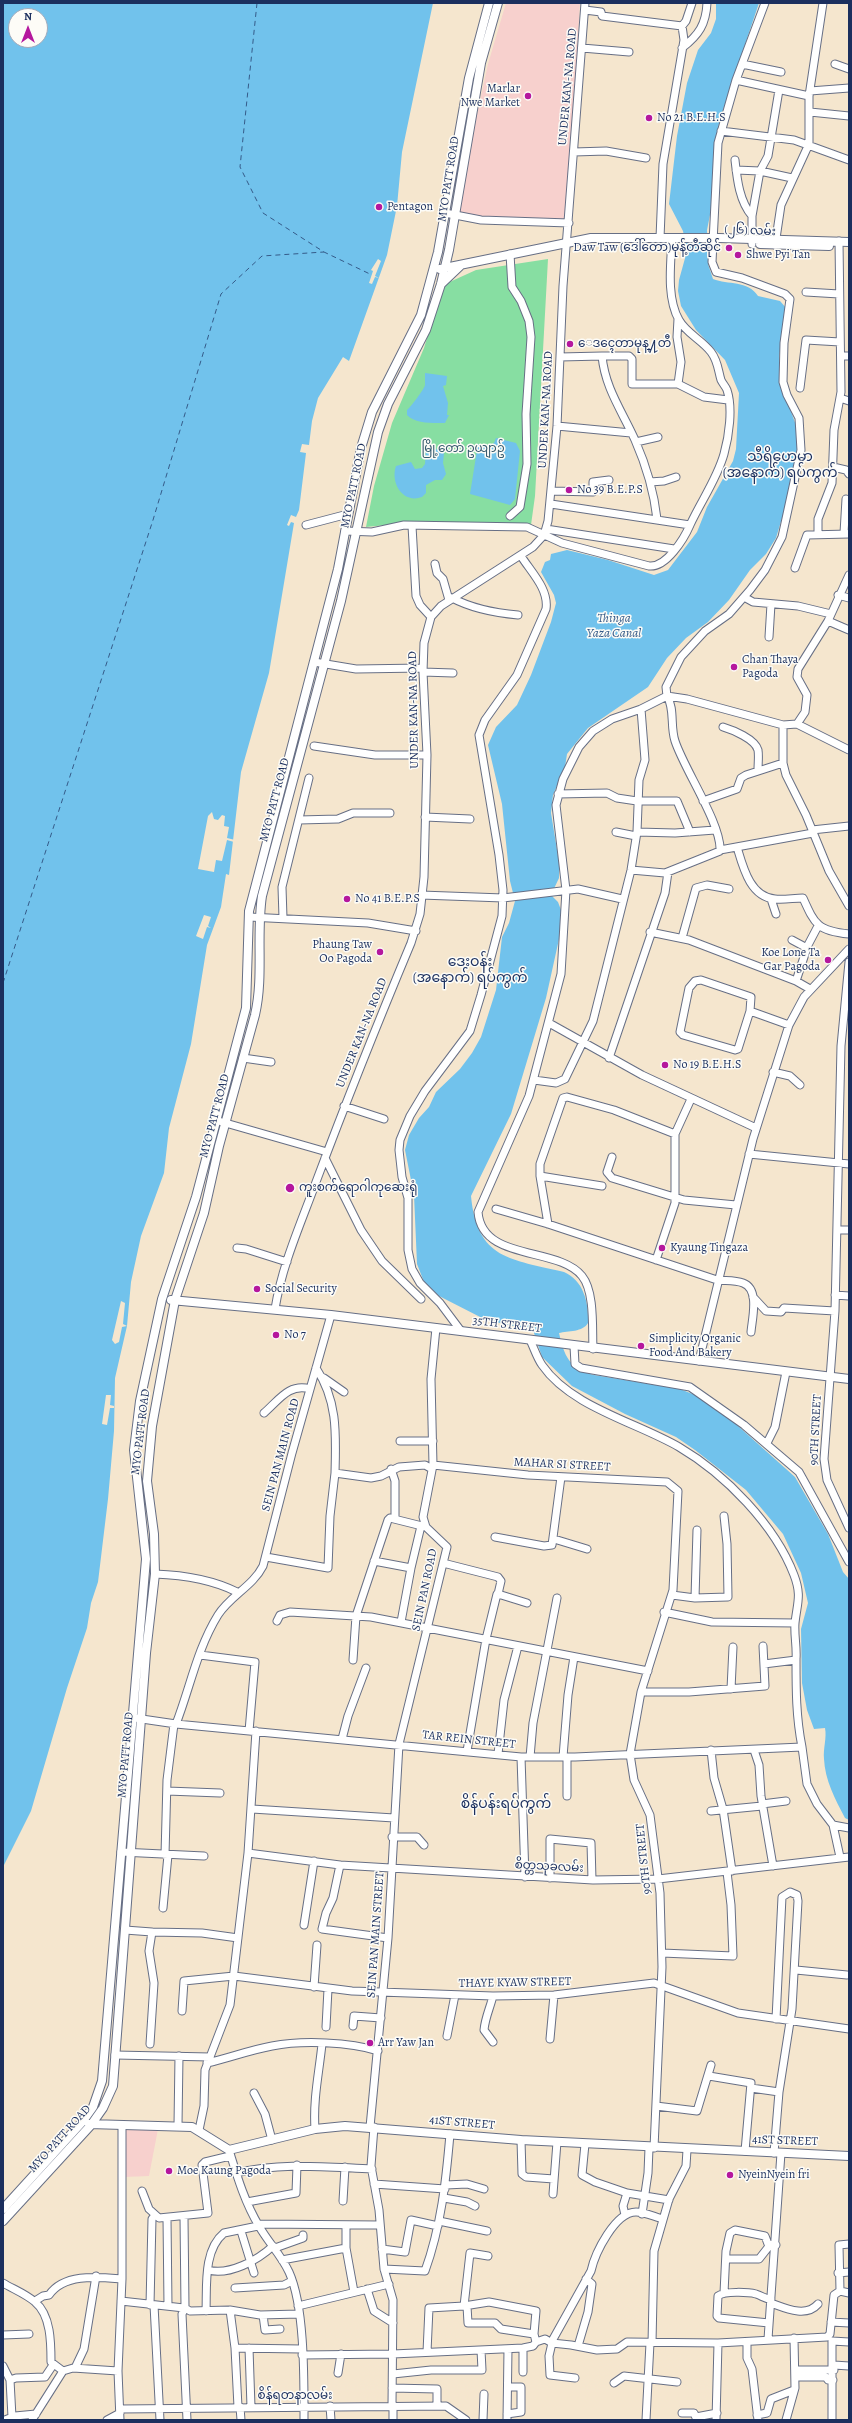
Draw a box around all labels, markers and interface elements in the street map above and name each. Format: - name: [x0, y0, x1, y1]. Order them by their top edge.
- north arrow: [8, 8, 48, 48]
- text: N: [24, 9, 32, 24]
- street label: UNDER KAN-NA ROAD: [556, 28, 580, 146]
- place label: Marlar Nwe Market: [460, 82, 520, 110]
- marker: Marlar Nwe Market: [523, 91, 533, 101]
- place label: No 21 B.E.H.S: [657, 111, 726, 125]
- marker: No 21 B.E.H.S: [644, 113, 654, 123]
- street label: MYO PATT ROAD: [435, 135, 463, 223]
- place label: Pentagon: [387, 200, 433, 214]
- marker: Pentagon: [374, 202, 384, 212]
- street label: (၂၆) လမ်း: [724, 222, 776, 240]
- place label: Daw Taw (ဒေါ်တော)မုန့်တီဆိုင်: [573, 241, 721, 255]
- marker: Daw Taw (ဒေါ်တော)မုန့်တီဆိုင်: [724, 243, 734, 253]
- place label: Shwe Pyi Tan: [746, 248, 810, 262]
- marker: Shwe Pyi Tan: [733, 250, 743, 260]
- place label: ေဒၚေတာမုန္႔တီ: [578, 337, 671, 351]
- marker: ေဒၚေတာမုန္႔တီ: [565, 339, 575, 349]
- street label: UNDER KAN-NA ROAD: [536, 351, 556, 469]
- street label: MYO PATT ROAD: [338, 442, 370, 530]
- park label: မြို့တော် ဥယျာဥ်: [421, 442, 505, 456]
- district label: သီရိဟေမာ (အနောက်) ရပ်ကွက်: [723, 450, 837, 482]
- place label: No 39 B.E.P.S: [577, 483, 643, 497]
- marker: No 39 B.E.P.S: [564, 485, 574, 495]
- water label: Thinga Yaza Canal: [587, 611, 641, 642]
- street label: UNDER KAN-NA ROAD: [406, 651, 422, 769]
- place label: Chan Thaya Pagoda: [742, 653, 798, 681]
- marker: Chan Thaya Pagoda: [729, 662, 739, 672]
- street label: MYO PATT ROAD: [257, 756, 293, 844]
- place label: No 41 B.E.P.S: [355, 892, 420, 906]
- marker: No 41 B.E.P.S: [342, 894, 352, 904]
- place label: Phaung Taw Oo Pagoda: [312, 938, 372, 966]
- place label: Koe Lone Ta Gar Pagoda: [761, 946, 820, 974]
- marker: Phaung Taw Oo Pagoda: [375, 947, 385, 957]
- district label: ဒေးဝန်း (အနောက်) ရပ်ကွက်: [413, 955, 527, 988]
- marker: Koe Lone Ta Gar Pagoda: [823, 955, 833, 965]
- street label: UNDER KAN-NA ROAD: [333, 976, 391, 1090]
- place label: No 19 B.E.H.S: [673, 1058, 741, 1072]
- marker: No 19 B.E.H.S: [660, 1060, 670, 1070]
- street label: MYO PATT ROAD: [197, 1072, 233, 1160]
- place label: ကူးစက်ရောဂါကုဆေးရုံ: [299, 1181, 417, 1195]
- marker: ကူးစက်ရောဂါကုဆေးရုံ: [284, 1182, 296, 1194]
- place label: Kyaung Tingaza: [670, 1241, 748, 1255]
- marker: Kyaung Tingaza: [657, 1243, 667, 1253]
- place label: Social Security: [265, 1282, 337, 1296]
- marker: Social Security: [252, 1284, 262, 1294]
- street label: 35TH STREET: [472, 1314, 542, 1336]
- place label: No 7: [284, 1328, 306, 1342]
- marker: No 7: [271, 1330, 281, 1340]
- place label: Simplicity Organic Food And Bakery: [649, 1332, 741, 1360]
- marker: Simplicity Organic Food And Bakery: [636, 1341, 646, 1351]
- street label: MYO PATT ROAD: [129, 1388, 153, 1476]
- street label: 90TH STREET: [807, 1394, 825, 1466]
- street label: SEIN PAN MAIN ROAD: [259, 1397, 303, 1513]
- street label: MAHAR SI STREET: [513, 1455, 611, 1475]
- street label: SEIN PAN ROAD: [409, 1547, 441, 1633]
- street label: MYO PATT ROAD: [115, 1711, 137, 1799]
- street label: TAR REIN STREET: [422, 1728, 516, 1752]
- district label: စိန်ပန်းရပ်ကွက်: [461, 1797, 551, 1813]
- street label: 90TH STREET: [633, 1823, 655, 1895]
- street label: စိတ္တသုခလမ်း: [514, 1858, 584, 1876]
- street label: SEIN PAN MAIN STREET: [364, 1871, 388, 1999]
- street label: THAYE KYAW STREET: [459, 1975, 571, 1991]
- place label: Arr Yaw Jan: [378, 2036, 434, 2050]
- marker: Arr Yaw Jan: [365, 2038, 375, 2048]
- street label: MYO PATT ROAD: [26, 2102, 94, 2176]
- street label: 41ST STREET: [429, 2113, 495, 2133]
- street label: 41ST STREET: [752, 2133, 818, 2149]
- place label: Moe Kaung Pagoda: [177, 2164, 271, 2178]
- marker: Moe Kaung Pagoda: [164, 2166, 174, 2176]
- place label: NyeinNyein fri: [738, 2168, 810, 2182]
- marker: NyeinNyein fri: [725, 2170, 735, 2180]
- street label: စိန်ရတနာလမ်း: [258, 2389, 332, 2403]

